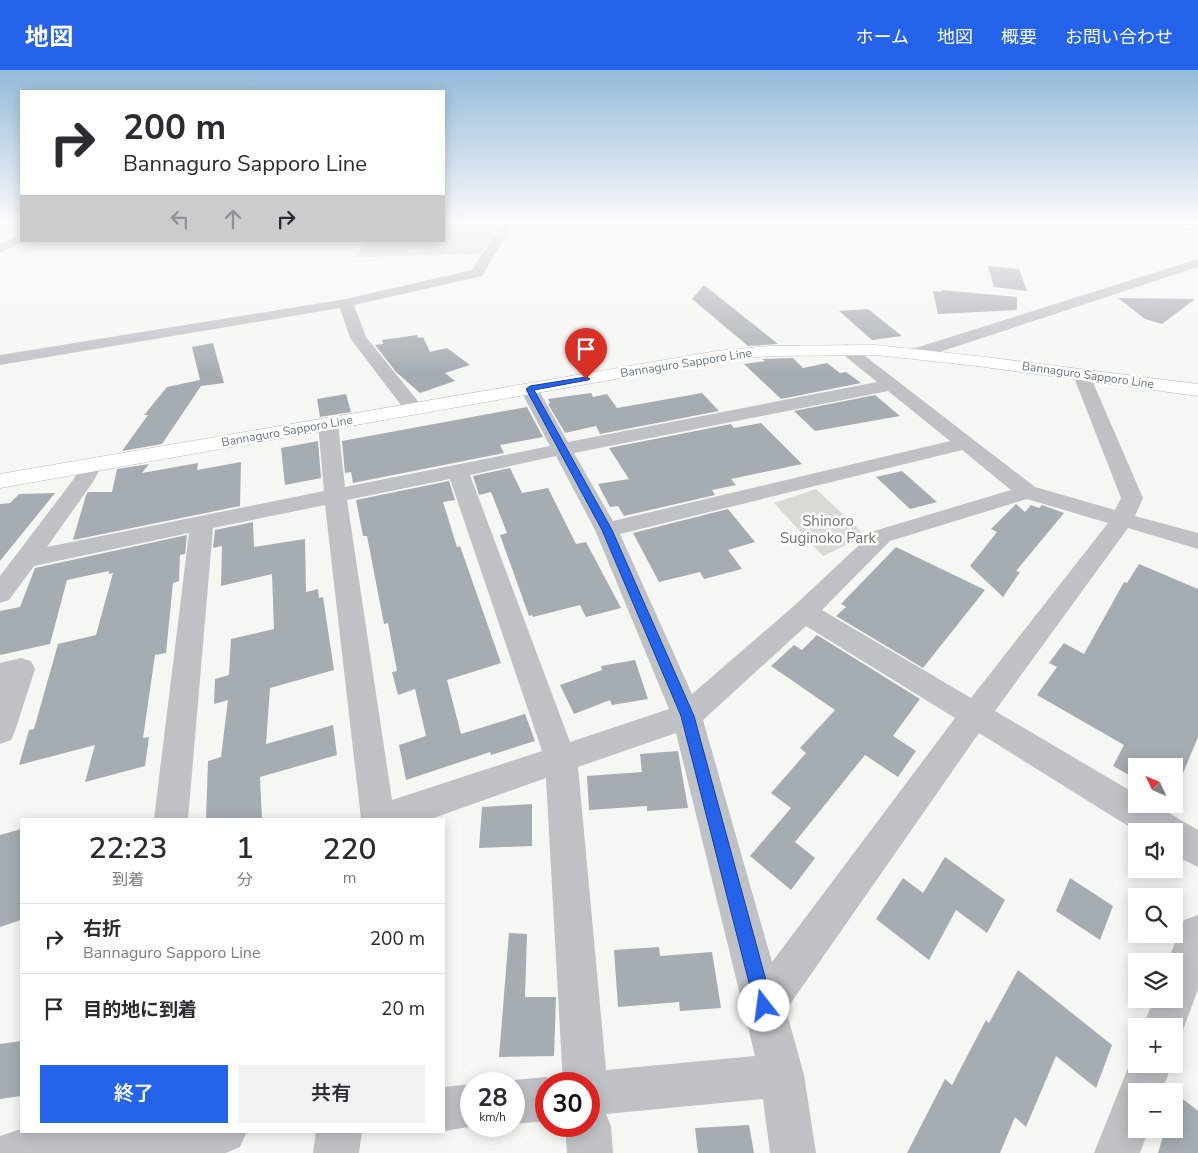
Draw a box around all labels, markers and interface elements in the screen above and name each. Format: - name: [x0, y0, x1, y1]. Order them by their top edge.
- text: 地図: [25, 21, 73, 53]
- text: ホーム: [856, 25, 909, 49]
- text: 地図: [937, 25, 973, 49]
- text: 概要: [1001, 25, 1037, 49]
- text: お問い合わせ: [1065, 25, 1173, 49]
- text: 200 m: [123, 104, 226, 151]
- icon: right: [40, 110, 105, 175]
- text: Bannaguro Sapporo Line: [123, 149, 367, 179]
- icon: left: [166, 205, 194, 233]
- icon: ahead: [219, 205, 247, 233]
- icon: right: [272, 205, 300, 233]
- pin: [565, 328, 607, 379]
- icon: arrive: [572, 335, 600, 363]
- street label: Bannaguro Sapporo Line: [619, 345, 753, 381]
- street label: Bannaguro Sapporo Line: [1021, 358, 1155, 392]
- street label: Bannaguro Sapporo Line: [220, 412, 354, 450]
- park label: Shinoro Suginoko Park: [780, 511, 877, 548]
- north arrow: [1128, 758, 1182, 812]
- map controls: [1128, 758, 1183, 1138]
- button: sound: [1128, 823, 1183, 878]
- text: 22:23: [88, 828, 168, 869]
- text: 1: [236, 828, 254, 869]
- text: 220: [323, 829, 377, 870]
- text: m: [343, 867, 356, 889]
- text: 到着: [112, 869, 144, 891]
- text: 分: [237, 869, 253, 891]
- button: search: [1128, 888, 1183, 943]
- text: 右折: [83, 916, 121, 942]
- icon: right: [40, 925, 68, 953]
- text: 200 m: [370, 926, 425, 952]
- text: Bannaguro Sapporo Line: [83, 942, 260, 964]
- button: layers: [1128, 953, 1183, 1008]
- position arrow: [737, 979, 789, 1031]
- icon: arrive: [40, 995, 68, 1023]
- text: 20 m: [381, 996, 425, 1022]
- text: 目的地に到着: [83, 997, 197, 1023]
- button: +: [1128, 1018, 1183, 1073]
- button: 終了: [40, 1065, 228, 1123]
- button: 共有: [238, 1065, 425, 1123]
- speed limit sign: 30: [535, 1072, 600, 1137]
- text: 28: [477, 1081, 508, 1115]
- button: −: [1128, 1083, 1183, 1138]
- text: km/h: [479, 1109, 506, 1125]

